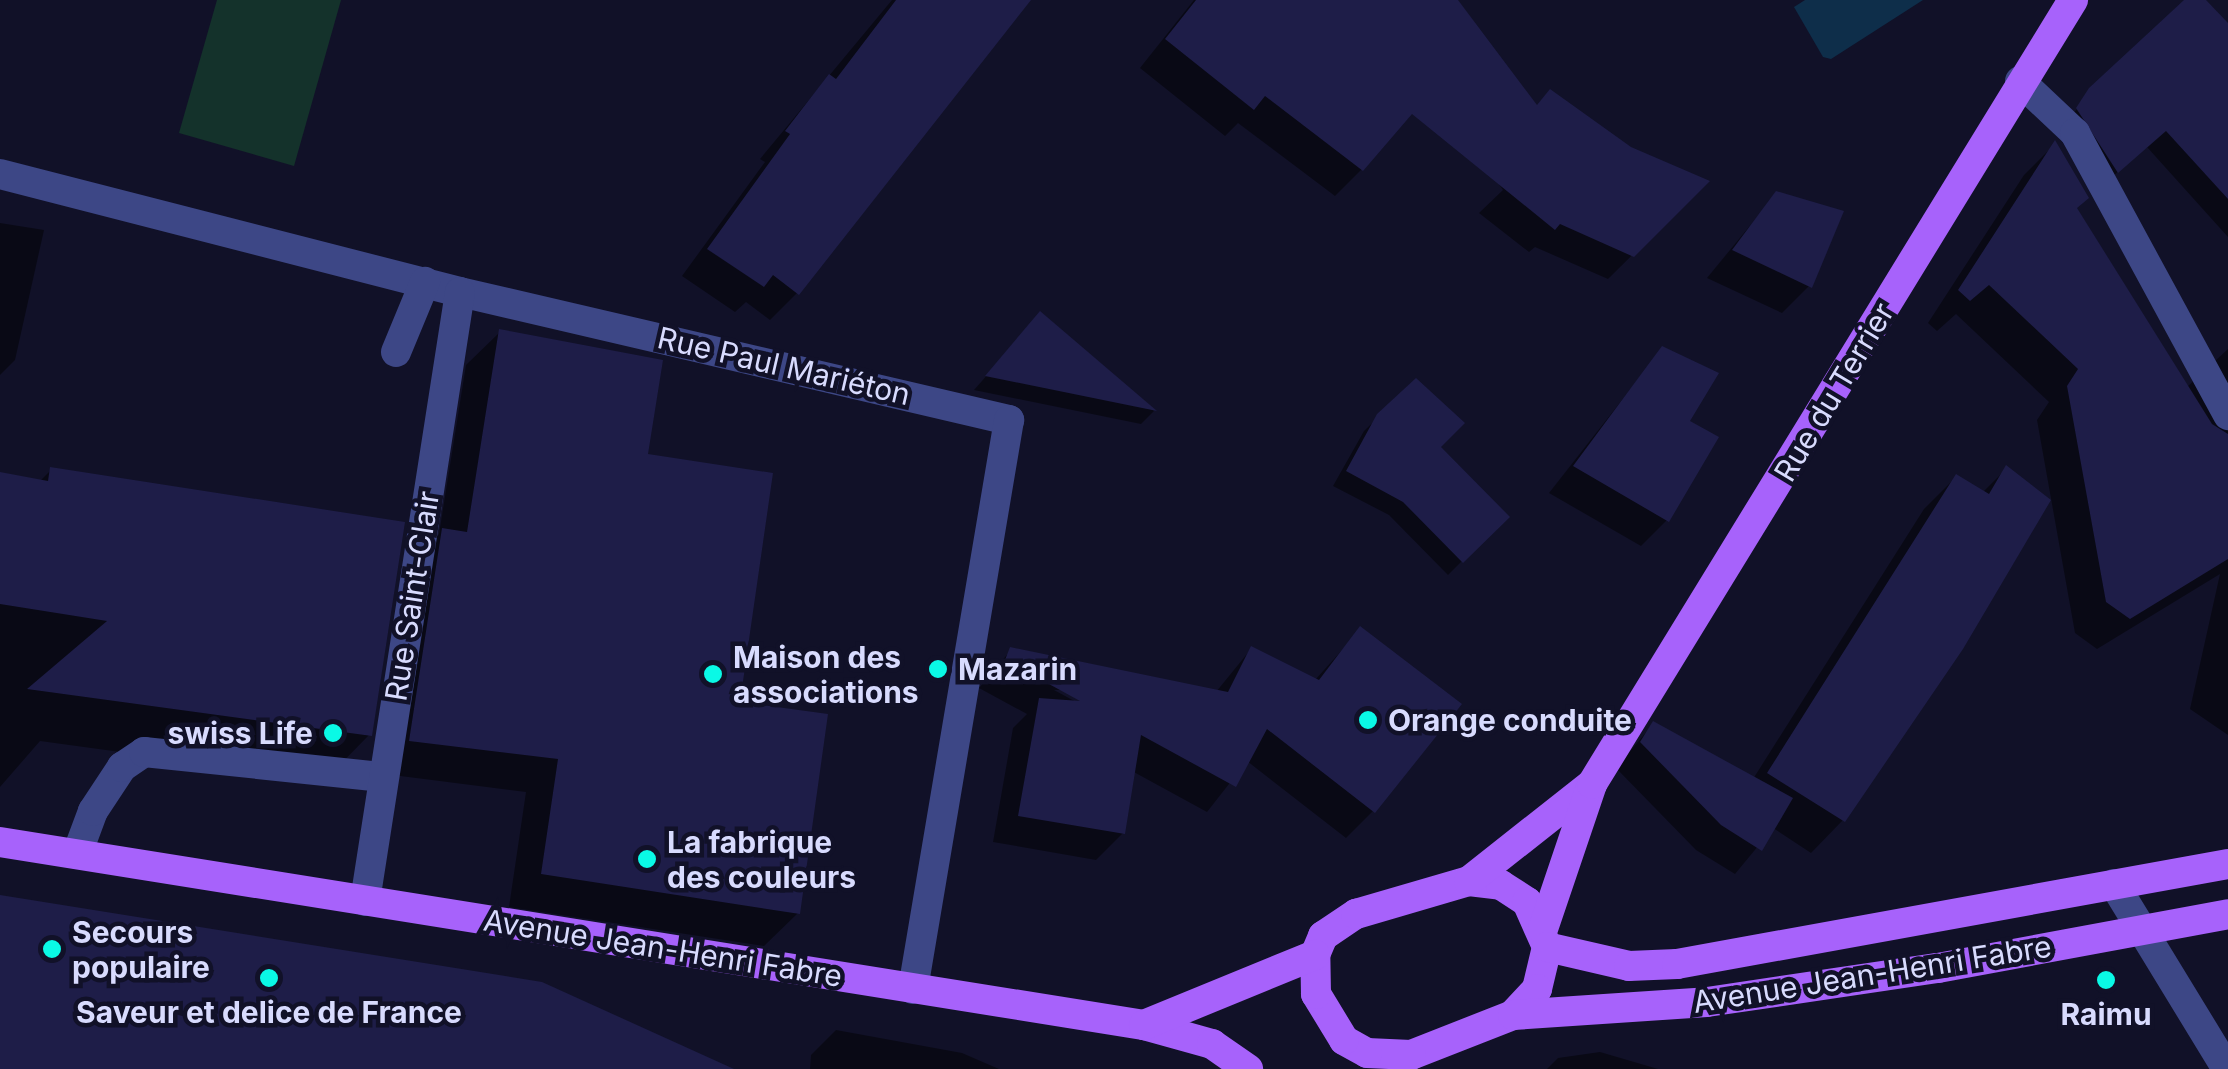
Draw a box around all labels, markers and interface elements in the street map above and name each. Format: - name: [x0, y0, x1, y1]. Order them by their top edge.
- street label: Rue du Terrier: [1767, 296, 1901, 488]
- street label: Rue Paul Mariéton: [654, 319, 914, 413]
- street label: Rue Saint-Clair: [378, 489, 446, 703]
- place label: Maison des associations: [733, 639, 919, 710]
- place label: Mazarin: [958, 651, 1077, 687]
- marker: Mazarin: [927, 658, 949, 680]
- marker: Maison des associations: [702, 663, 724, 685]
- place label: Orange conduite: [1388, 702, 1632, 738]
- marker: Orange conduite: [1357, 709, 1379, 731]
- place label: swiss Life: [168, 715, 313, 751]
- marker: swiss Life: [322, 722, 344, 744]
- place label: La fabrique des couleurs: [667, 824, 856, 894]
- marker: La fabrique des couleurs: [636, 848, 658, 870]
- street label: Avenue Jean-Henri Fabre: [481, 902, 845, 994]
- place label: Secours populaire: [72, 914, 210, 984]
- street label: Avenue Jean-Henri Fabre: [1690, 928, 2054, 1020]
- marker: Secours populaire: [41, 938, 63, 960]
- marker: Saveur et delice de France: [258, 967, 280, 989]
- marker: Raimu: [2095, 969, 2117, 991]
- place label: Saveur et delice de France: [76, 994, 462, 1030]
- place label: Raimu: [2060, 996, 2152, 1032]

